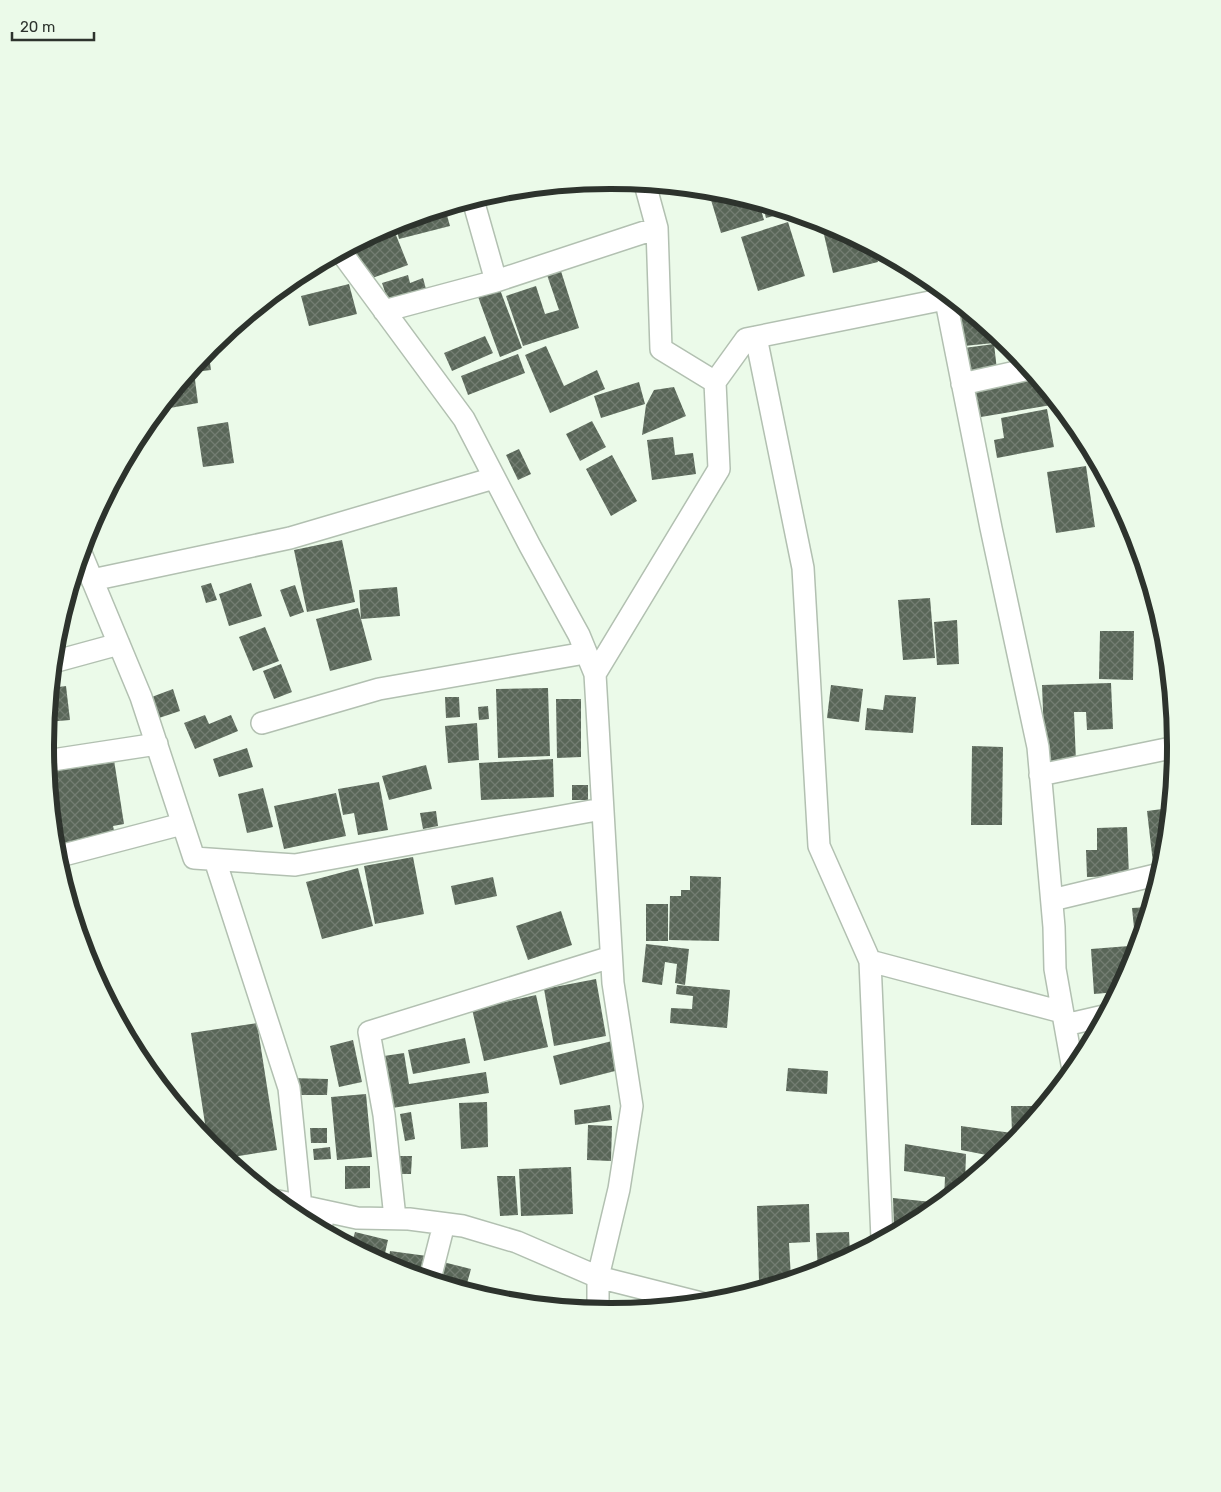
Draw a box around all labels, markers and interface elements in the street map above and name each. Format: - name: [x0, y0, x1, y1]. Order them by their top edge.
- scale bar: [12, 10, 95, 42]
- text: 20 m: [20, 18, 55, 36]

